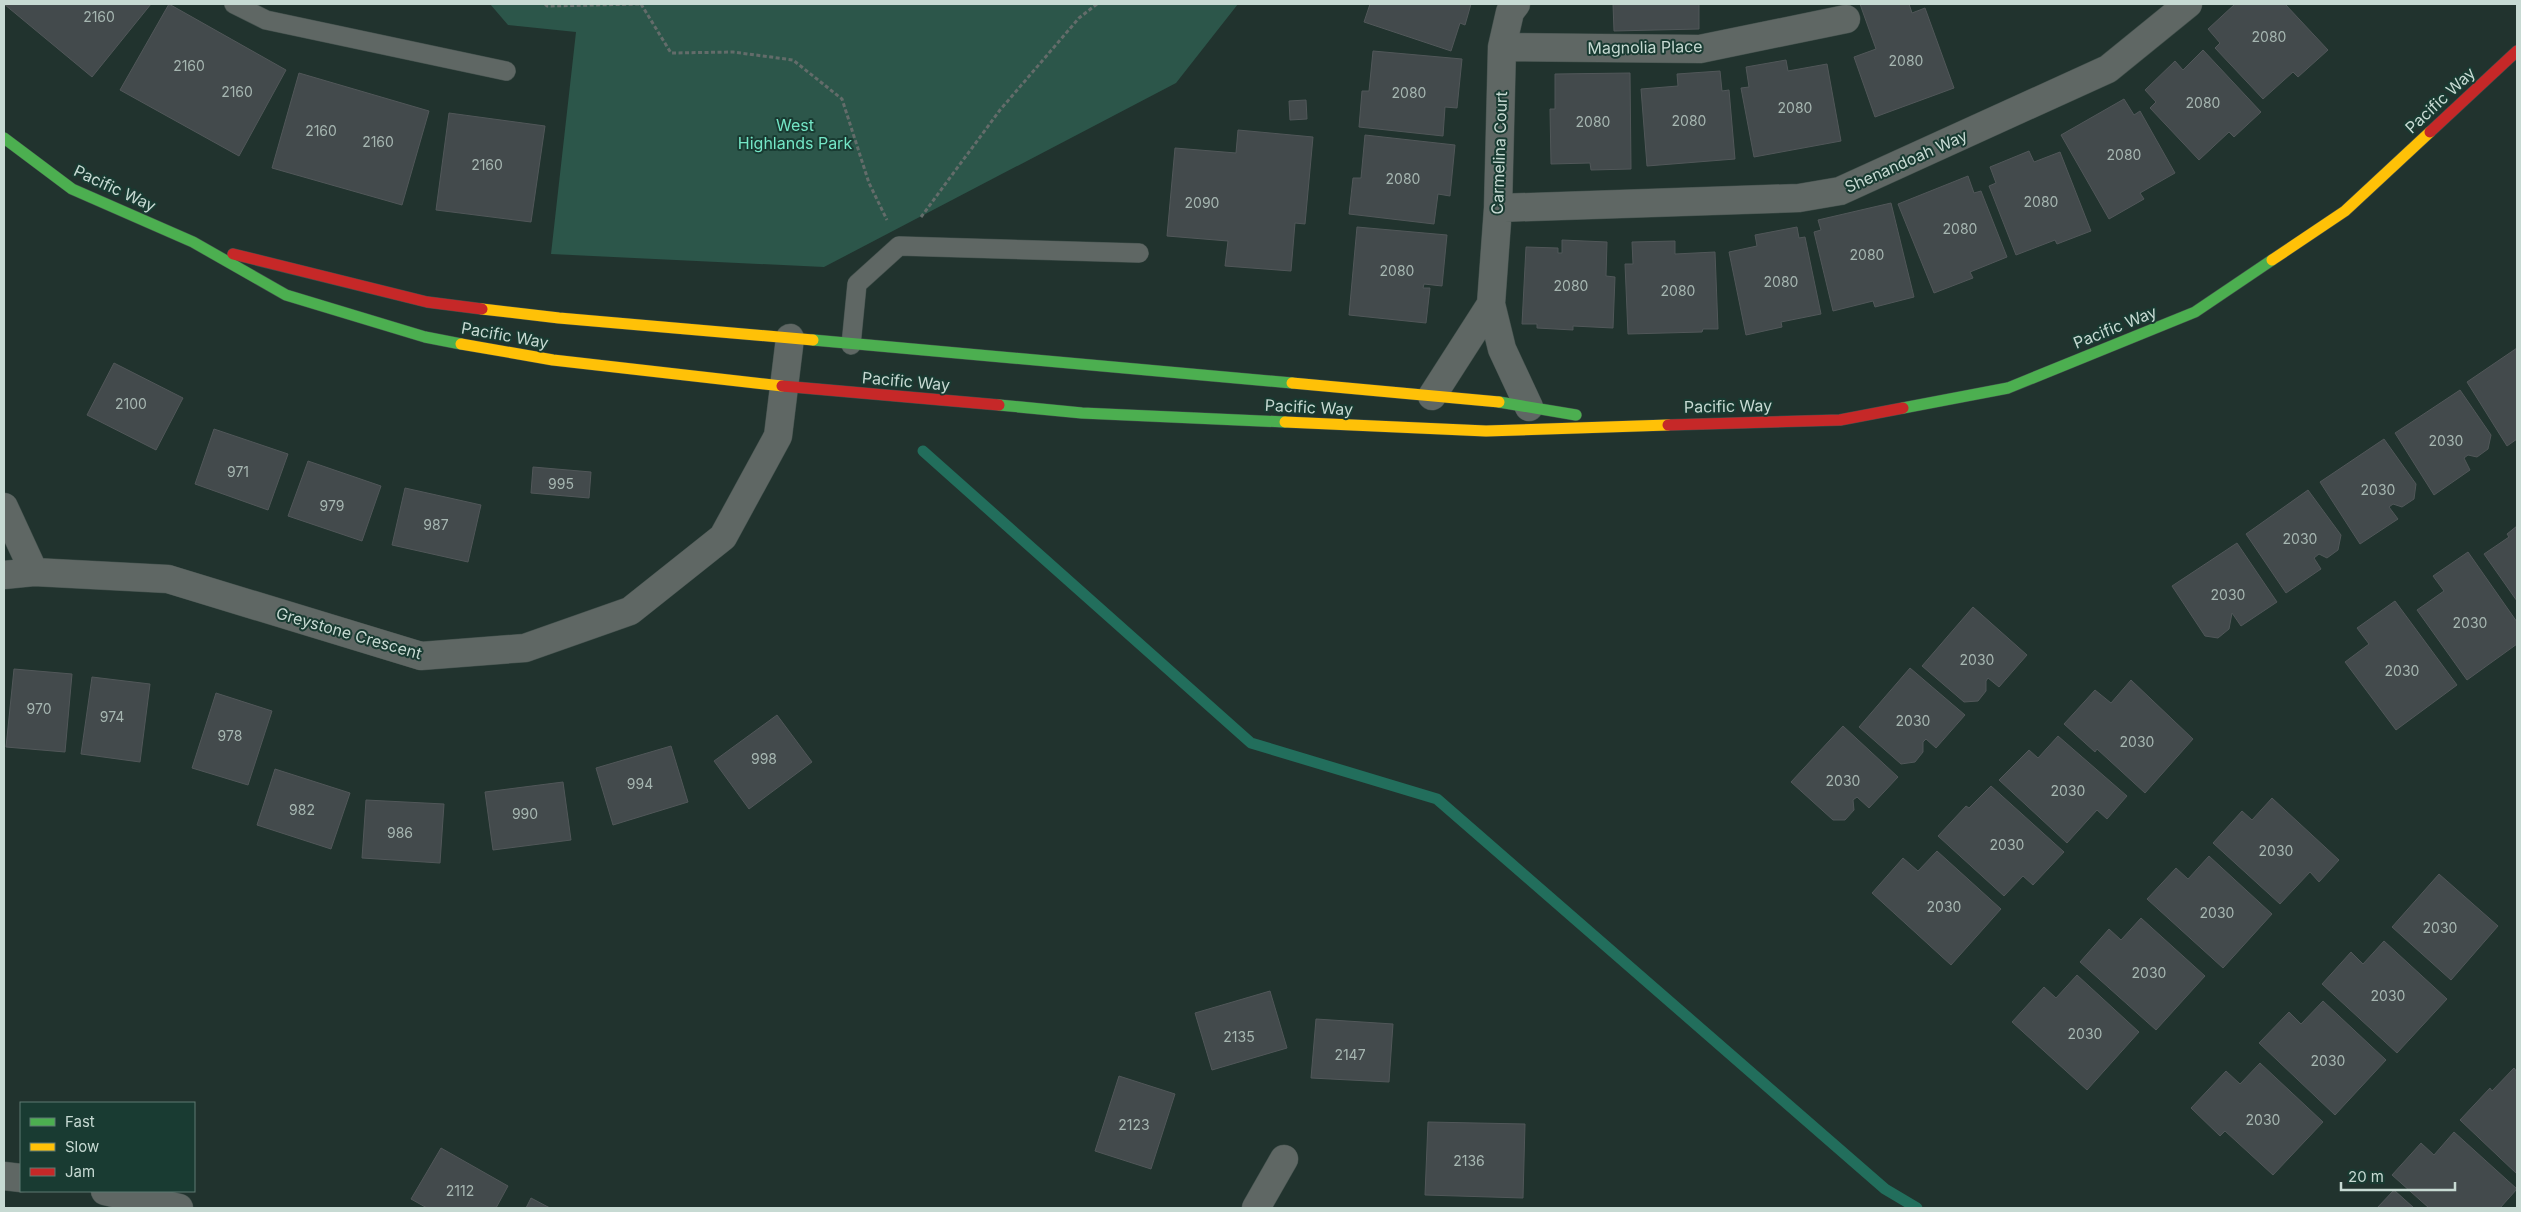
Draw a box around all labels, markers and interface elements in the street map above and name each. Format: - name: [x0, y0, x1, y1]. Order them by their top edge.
- house number: 2160: [83, 8, 115, 25]
- house number: 2080: [2252, 28, 2286, 45]
- street label: Magnolia Place: [1587, 36, 1703, 58]
- house number: 2080: [1889, 52, 1923, 69]
- house number: 2160: [173, 57, 205, 74]
- street label: Pacific Way: [2401, 63, 2479, 137]
- house number: 2160: [221, 83, 253, 100]
- house number: 2080: [1392, 84, 1426, 101]
- street label: Carmelina Court: [1487, 91, 1511, 215]
- house number: 2080: [2186, 94, 2220, 111]
- house number: 2080: [1778, 99, 1812, 116]
- house number: 2080: [1672, 112, 1706, 129]
- house number: 2080: [1576, 113, 1610, 130]
- park label: West Highlands Park: [738, 115, 852, 153]
- house number: 2160: [305, 122, 337, 139]
- street label: Shenandoah Way: [1842, 125, 1970, 197]
- house number: 2160: [362, 133, 394, 150]
- house number: 2080: [2107, 146, 2141, 163]
- house number: 2160: [471, 156, 503, 173]
- street label: Pacific Way: [71, 160, 159, 216]
- house number: 2080: [1386, 170, 1420, 187]
- house number: 2080: [2024, 193, 2058, 210]
- house number: 2090: [1185, 194, 1219, 211]
- house number: 2080: [1943, 220, 1977, 237]
- house number: 2080: [1850, 246, 1884, 263]
- house number: 2080: [1380, 262, 1414, 279]
- house number: 2080: [1764, 273, 1798, 290]
- house number: 2080: [1554, 277, 1588, 294]
- house number: 2080: [1661, 282, 1695, 299]
- street label: Pacific Way: [2070, 301, 2160, 353]
- street label: Pacific Way: [460, 317, 550, 353]
- street label: Pacific Way: [861, 367, 951, 395]
- house number: 2100: [115, 395, 147, 412]
- street label: Pacific Way: [1264, 395, 1354, 419]
- street label: Pacific Way: [1684, 395, 1772, 417]
- house number: 2030: [2429, 432, 2463, 449]
- house number: 971: [227, 463, 249, 480]
- house number: 995: [548, 475, 574, 492]
- house number: 2030: [2361, 481, 2395, 498]
- house number: 979: [320, 497, 344, 514]
- house number: 987: [423, 516, 449, 533]
- house number: 2030: [2283, 530, 2317, 547]
- house number: 2030: [2211, 586, 2245, 603]
- street label: Greystone Crescent: [274, 603, 424, 663]
- house number: 2030: [2453, 614, 2487, 631]
- house number: 2030: [1960, 651, 1994, 668]
- house number: 2030: [2385, 662, 2419, 679]
- house number: 970: [27, 700, 51, 717]
- house number: 974: [100, 708, 124, 725]
- house number: 2030: [1896, 712, 1930, 729]
- house number: 978: [218, 727, 242, 744]
- house number: 2030: [2120, 733, 2154, 750]
- house number: 998: [751, 750, 777, 767]
- house number: 2030: [1826, 772, 1860, 789]
- house number: 994: [627, 775, 653, 792]
- house number: 2030: [2051, 782, 2085, 799]
- house number: 982: [289, 801, 315, 818]
- house number: 990: [512, 805, 538, 822]
- house number: 986: [387, 824, 413, 841]
- house number: 2030: [1990, 836, 2024, 853]
- house number: 2030: [2259, 842, 2293, 859]
- house number: 2030: [1927, 898, 1961, 915]
- house number: 2030: [2200, 904, 2234, 921]
- house number: 2030: [2423, 919, 2457, 936]
- house number: 2030: [2132, 964, 2166, 981]
- house number: 2030: [2371, 987, 2405, 1004]
- house number: 2030: [2068, 1025, 2102, 1042]
- house number: 2135: [1223, 1028, 1255, 1045]
- house number: 2147: [1334, 1046, 1366, 1063]
- house number: 2030: [2311, 1052, 2345, 1069]
- legend: [20, 1102, 195, 1192]
- house number: 2030: [2246, 1111, 2280, 1128]
- text: Fast: [65, 1112, 95, 1131]
- house number: 2123: [1118, 1116, 1150, 1133]
- text: Slow: [65, 1137, 99, 1156]
- house number: 2136: [1453, 1152, 1485, 1169]
- scale bar: [2341, 1160, 2455, 1192]
- text: Jam: [65, 1162, 95, 1181]
- text: 20 m: [2348, 1167, 2384, 1186]
- house number: 2112: [446, 1182, 474, 1199]

